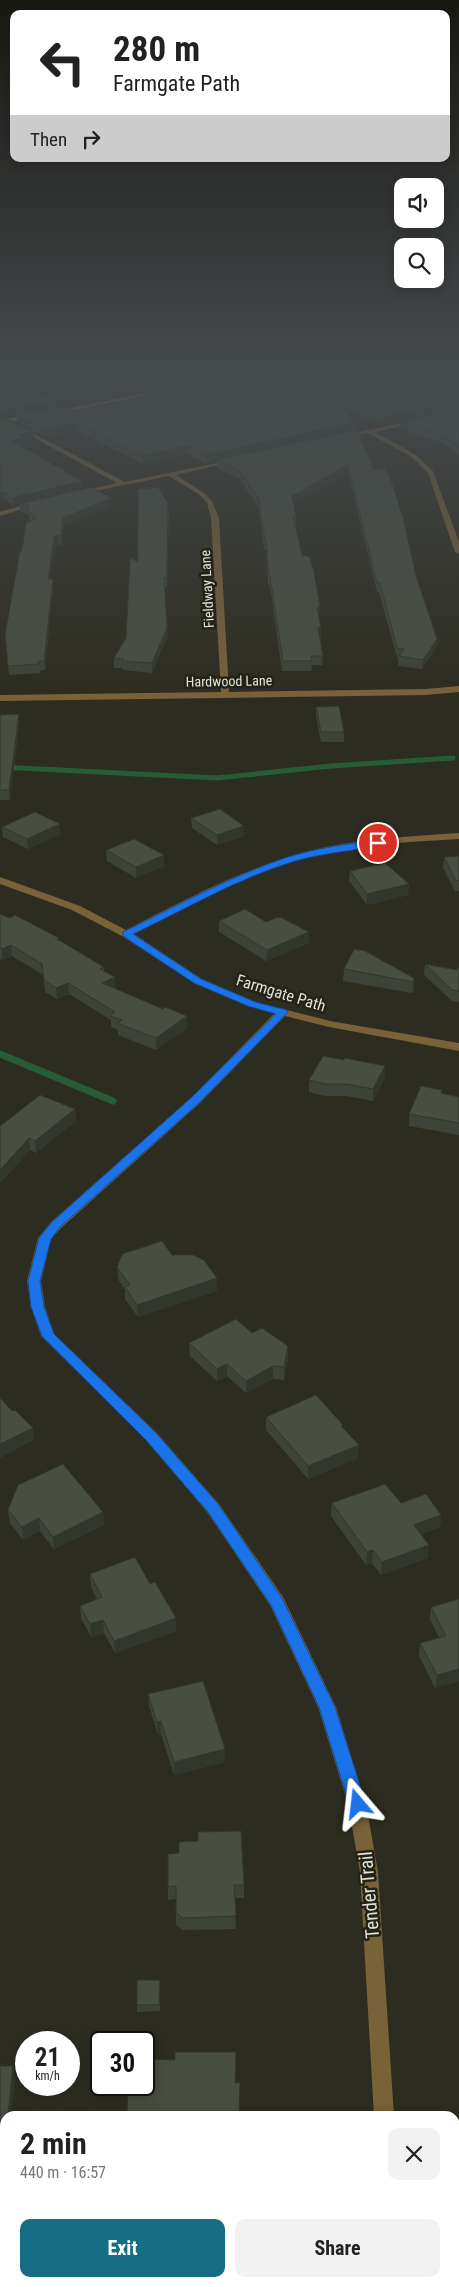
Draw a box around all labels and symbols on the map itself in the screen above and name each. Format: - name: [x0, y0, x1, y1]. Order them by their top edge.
- street label: Fieldway Lane: [197, 549, 217, 628]
- street label: Hardwood Lane: [186, 672, 273, 690]
- pin: [357, 822, 399, 864]
- street label: Farmgate Path: [234, 970, 328, 1016]
- position arrow: [331, 1777, 383, 1829]
- street label: Tender Trail: [354, 1850, 384, 1940]
- speed limit sign: 30: [90, 2031, 155, 2096]

